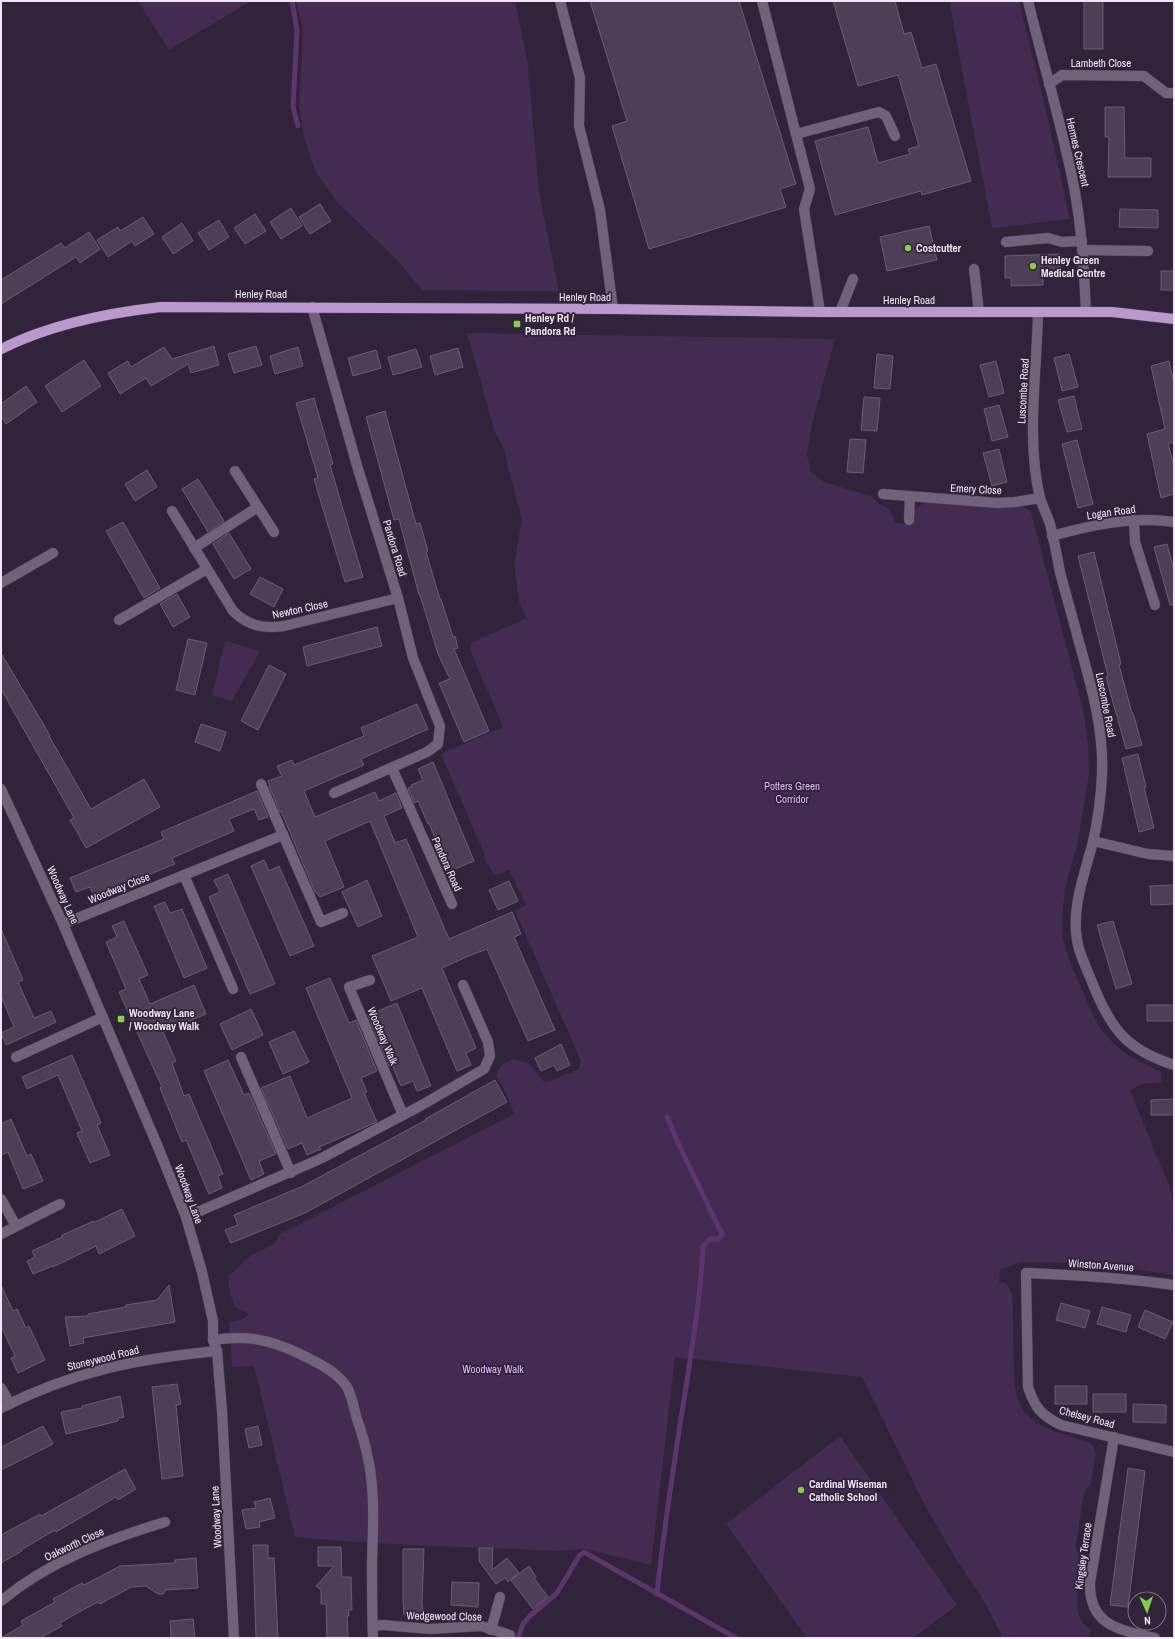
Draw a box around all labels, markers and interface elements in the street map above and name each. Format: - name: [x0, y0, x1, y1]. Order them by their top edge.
- street label: Lambeth Close: [1071, 56, 1131, 70]
- street label: Hermes Crescent: [1063, 116, 1093, 188]
- place label: Costcutter: [916, 241, 962, 255]
- marker: Costcutter: [903, 243, 913, 253]
- place label: Henley Green Medical Centre: [1041, 253, 1105, 280]
- marker: Henley Green Medical Centre: [1028, 261, 1038, 271]
- street label: Henley Road: [235, 287, 287, 301]
- street label: Henley Road: [559, 290, 611, 304]
- street label: Henley Road: [883, 293, 935, 307]
- place label: Henley Rd / Pandora Rd: [525, 311, 576, 338]
- marker: Henley Rd / Pandora Rd: [512, 319, 522, 329]
- street label: Luscombe Road: [1014, 358, 1032, 424]
- street label: Emery Close: [950, 481, 1002, 497]
- street label: Logan Road: [1086, 502, 1136, 522]
- street label: Pandora Road: [380, 518, 410, 578]
- street label: Newton Close: [271, 596, 329, 622]
- street label: Luscombe Road: [1093, 671, 1119, 739]
- park label: Potters Green Corridor: [764, 779, 820, 806]
- street label: Pandora Road: [429, 835, 465, 893]
- street label: Woodway Lane: [44, 864, 82, 926]
- street label: Woodway Close: [86, 869, 152, 907]
- street label: Woodway Walk: [365, 1005, 402, 1068]
- place label: Woodway Lane / Woodway Walk: [129, 1006, 200, 1033]
- marker: Woodway Lane / Woodway Walk: [116, 1014, 126, 1024]
- street label: Woodway Lane: [172, 1162, 206, 1226]
- street label: Winston Avenue: [1068, 1256, 1134, 1274]
- street label: Stoneywood Road: [66, 1342, 140, 1374]
- park label: Woodway Walk: [462, 1362, 524, 1376]
- street label: Chelsey Road: [1058, 1403, 1116, 1431]
- place label: Cardinal Wiseman Catholic School: [809, 1477, 887, 1504]
- marker: Cardinal Wiseman Catholic School: [796, 1485, 806, 1495]
- street label: Woodway Lane: [207, 1486, 225, 1548]
- street label: Kingsley Terrace: [1071, 1522, 1095, 1590]
- street label: Oakworth Close: [42, 1524, 106, 1564]
- north arrow: [1127, 1591, 1167, 1631]
- street label: Wedgewood Close: [406, 1608, 482, 1624]
- text: N: [1144, 1614, 1151, 1628]

